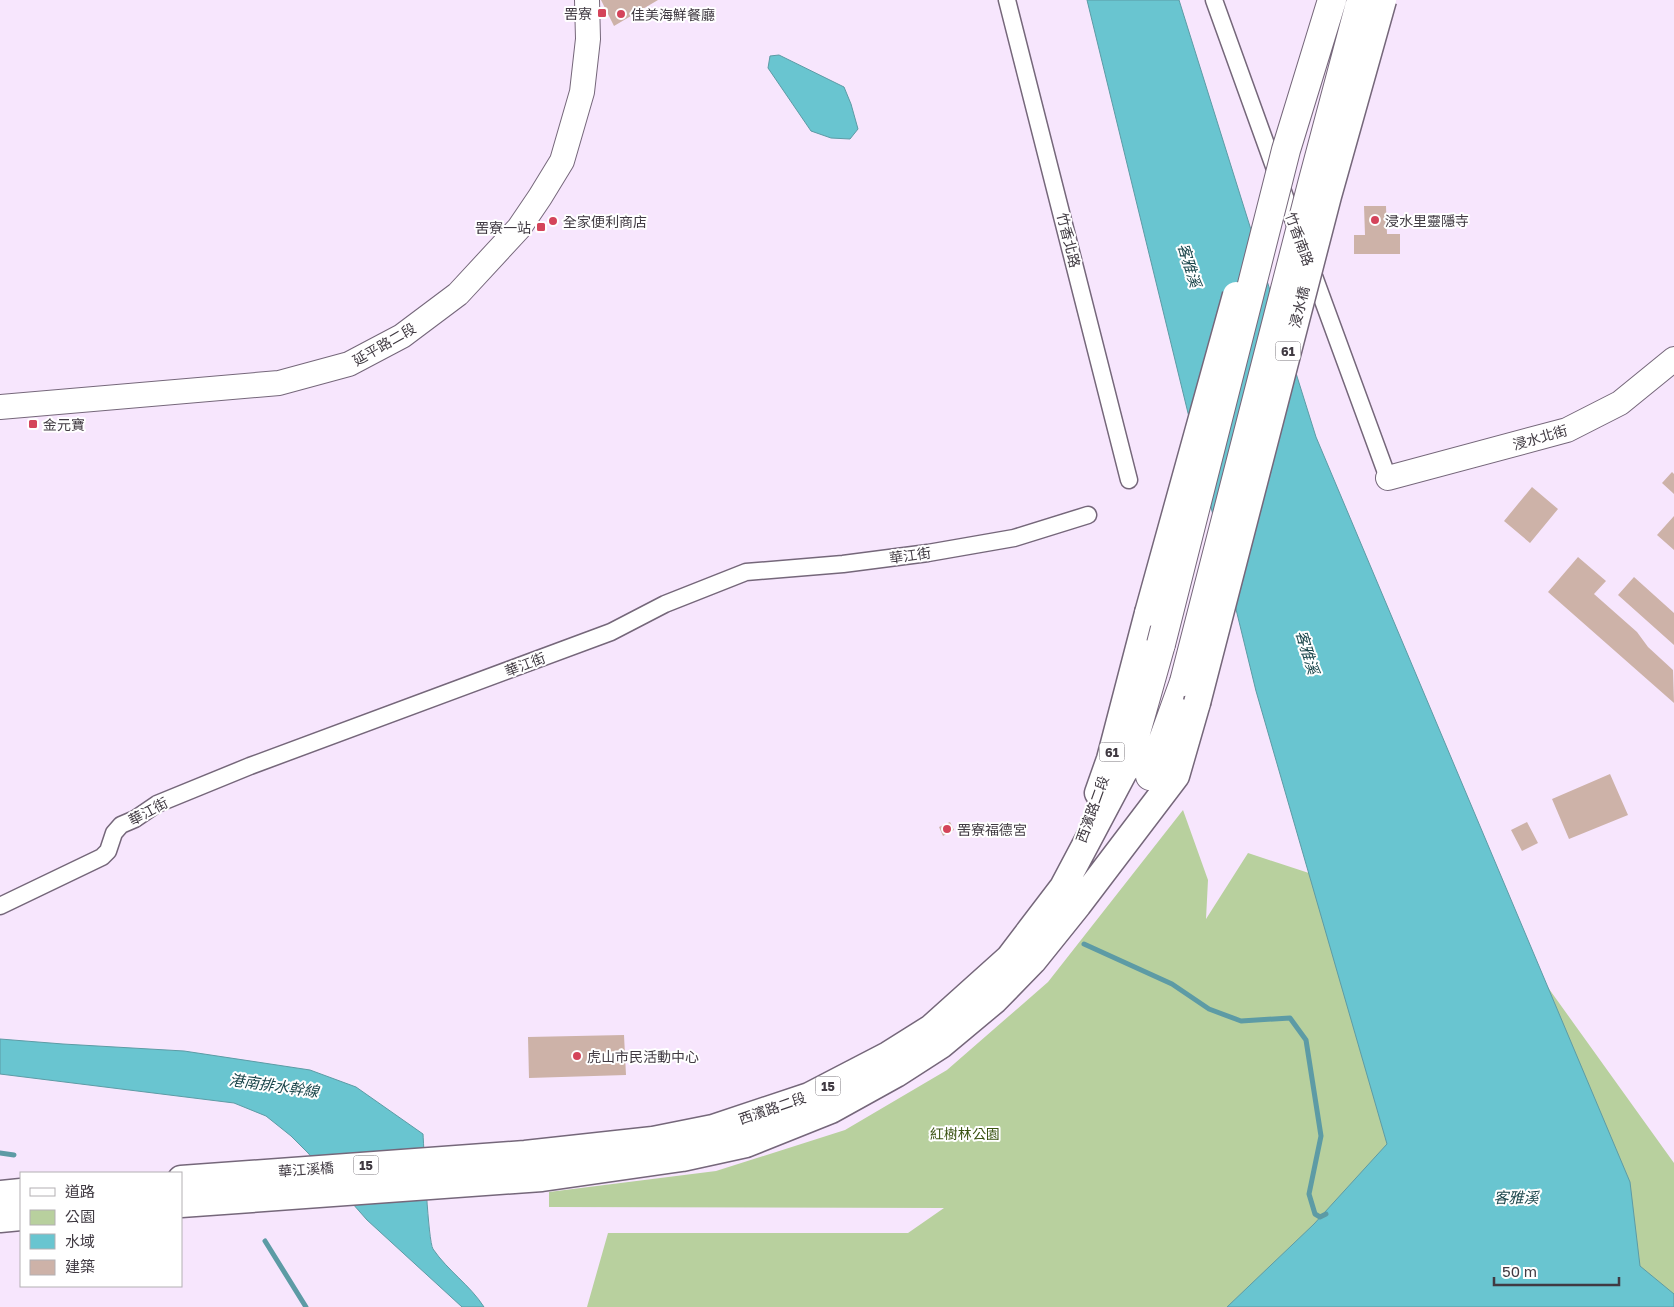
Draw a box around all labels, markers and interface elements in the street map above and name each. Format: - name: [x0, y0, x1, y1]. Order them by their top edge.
- place label: 罟寮: [564, 5, 592, 22]
- place label: 佳美海鮮餐廳: [631, 6, 715, 23]
- marker: 罟寮: [596, 7, 608, 19]
- marker: 佳美海鮮餐廳: [615, 8, 627, 20]
- street label: 竹香南路: [1282, 210, 1318, 268]
- street label: 竹香北路: [1054, 211, 1084, 269]
- place label: 浸水里靈隱寺: [1385, 212, 1469, 229]
- place label: 全家便利商店: [563, 213, 647, 230]
- marker: 浸水里靈隱寺: [1369, 214, 1381, 226]
- marker: 全家便利商店: [547, 215, 559, 227]
- place label: 罟寮一站: [475, 219, 531, 236]
- marker: 罟寮一站: [535, 221, 547, 233]
- water label: 客雅溪: [1175, 241, 1206, 291]
- street label: 浸水橋: [1286, 285, 1312, 329]
- street label: 延平路二段: [349, 319, 419, 369]
- road number: 61: [1276, 342, 1300, 361]
- place label: 金元寶: [43, 416, 85, 433]
- marker: 金元寶: [27, 418, 39, 430]
- street label: 浸水北街: [1511, 421, 1569, 453]
- street label: 華江街: [888, 544, 932, 566]
- water label: 客雅溪: [1293, 628, 1324, 678]
- street label: 華江街: [502, 649, 548, 679]
- road number: 61: [1100, 742, 1124, 762]
- street label: 西濱路二段: [1072, 773, 1112, 845]
- street label: 華江街: [125, 794, 171, 828]
- place label: 罟寮福德宮: [957, 821, 1027, 838]
- marker: 罟寮福德宮: [941, 823, 953, 835]
- place label: 虎山市民活動中心: [587, 1048, 699, 1065]
- marker: 虎山市民活動中心: [571, 1050, 583, 1062]
- water label: 港南排水幹線: [228, 1070, 322, 1100]
- road number: 15: [816, 1076, 840, 1096]
- street label: 西濱路二段: [736, 1089, 808, 1127]
- park label: 紅樹林公園: [930, 1125, 1000, 1142]
- road number: 15: [354, 1156, 378, 1174]
- street label: 華江溪橋: [277, 1159, 335, 1179]
- legend: [20, 1172, 182, 1287]
- text: 道路: [65, 1182, 95, 1200]
- water label: 客雅溪: [1493, 1188, 1540, 1206]
- text: 公園: [65, 1207, 95, 1225]
- text: 水域: [65, 1232, 95, 1250]
- scale bar: [1494, 1254, 1619, 1286]
- text: 建築: [65, 1257, 95, 1275]
- text: 50 m: [1502, 1262, 1537, 1280]

